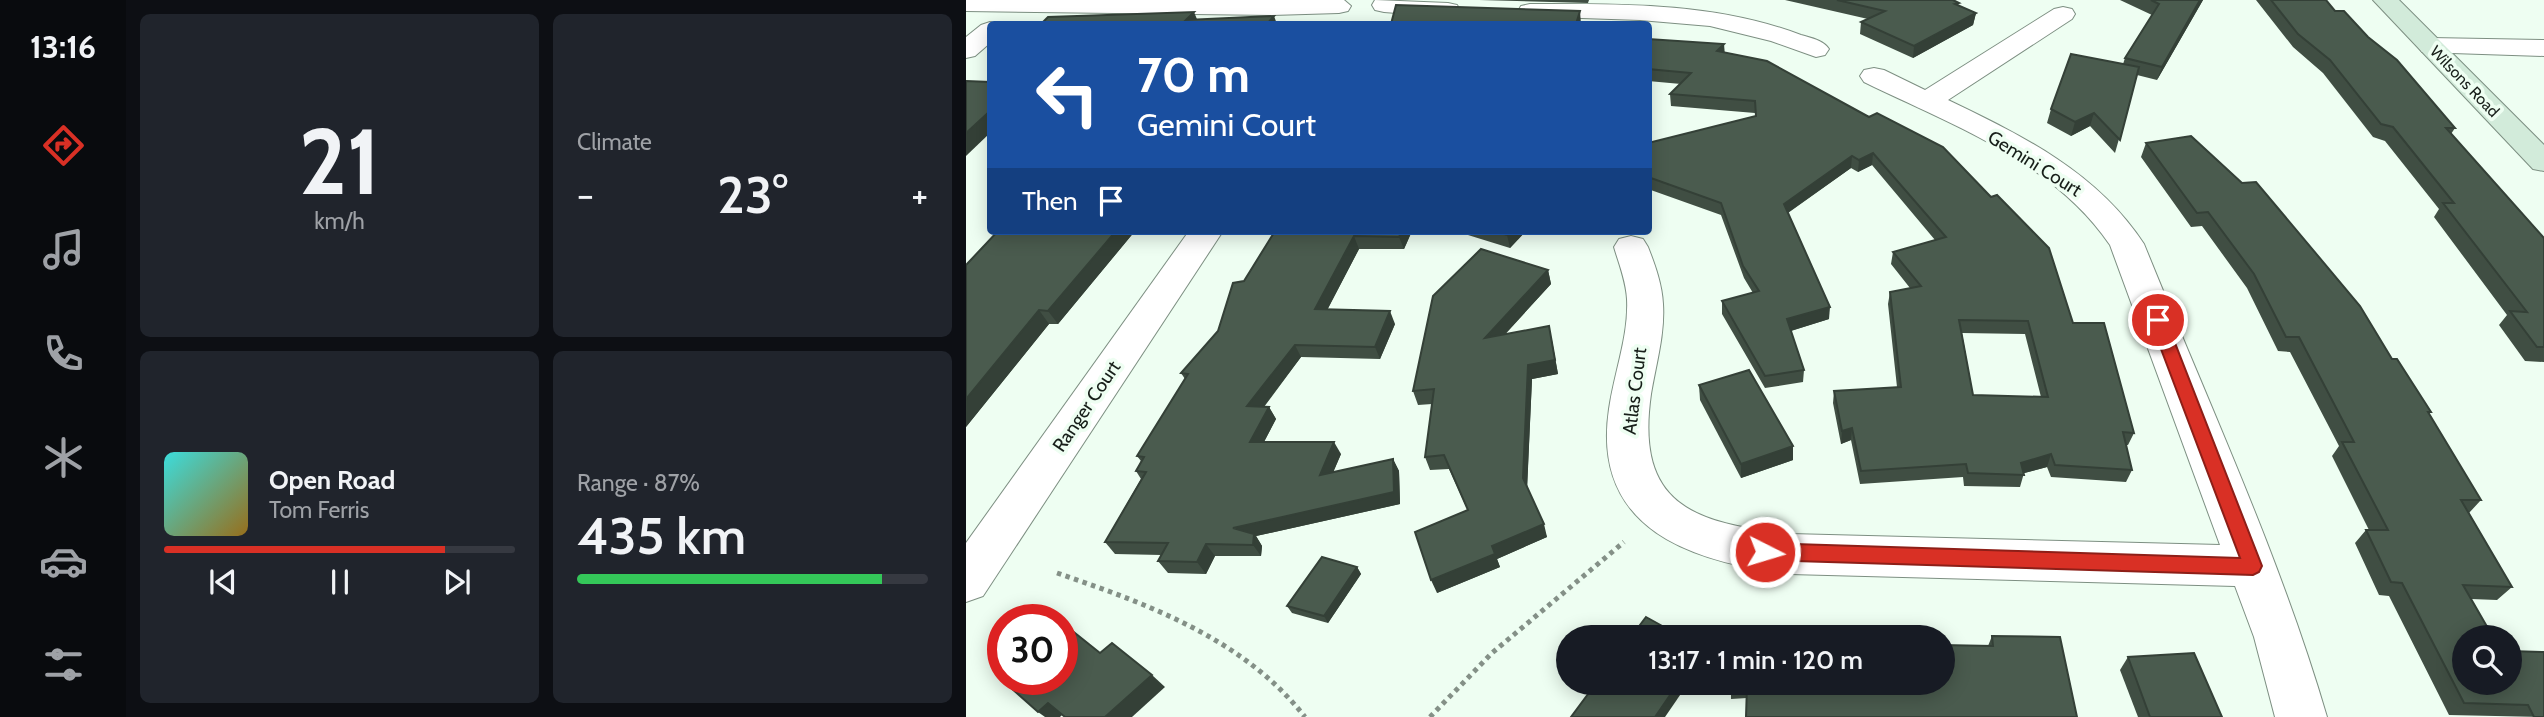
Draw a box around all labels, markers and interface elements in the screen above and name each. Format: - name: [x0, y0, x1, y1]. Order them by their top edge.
- text: 13:16: [30, 27, 96, 66]
- street label: Wilsons Road: [2426, 42, 2503, 121]
- text: 70 m: [1137, 45, 1250, 104]
- icon: left: [1022, 49, 1113, 140]
- text: Gemini Court: [1137, 105, 1316, 144]
- text: 21: [299, 106, 380, 217]
- icon: directions: [39, 121, 88, 170]
- street label: Gemini Court: [1984, 126, 2086, 202]
- text: Climate: [577, 128, 652, 156]
- text: 23°: [717, 163, 788, 226]
- text: −: [577, 171, 594, 218]
- text: +: [911, 171, 928, 218]
- icon: arrive: [1092, 182, 1130, 220]
- text: Then: [1022, 185, 1078, 217]
- text: km/h: [314, 207, 365, 235]
- icon: music: [39, 225, 88, 274]
- pin: [2128, 290, 2188, 350]
- icon: arrive: [2139, 301, 2177, 339]
- icon: phone: [39, 329, 88, 378]
- street label: Atlas Court: [1618, 346, 1651, 436]
- street label: Ranger Court: [1048, 356, 1126, 456]
- icon: climate: [39, 433, 88, 482]
- text: Open Road: [269, 464, 395, 496]
- text: Range · 87%: [577, 469, 700, 497]
- text: Tom Ferris: [269, 496, 369, 524]
- text: 435 km: [577, 504, 746, 567]
- position arrow: [1728, 515, 1802, 589]
- icon: car: [39, 537, 88, 586]
- icon: previous: [204, 563, 242, 601]
- icon: pause: [321, 563, 359, 601]
- icon: next: [438, 563, 476, 601]
- speed limit sign: 30: [987, 604, 1078, 695]
- map controls: [2452, 625, 2522, 695]
- button: search: [2452, 625, 2522, 695]
- icon: filters: [39, 640, 88, 689]
- text: 13:17 · 1 min · 120 m: [1648, 644, 1863, 676]

